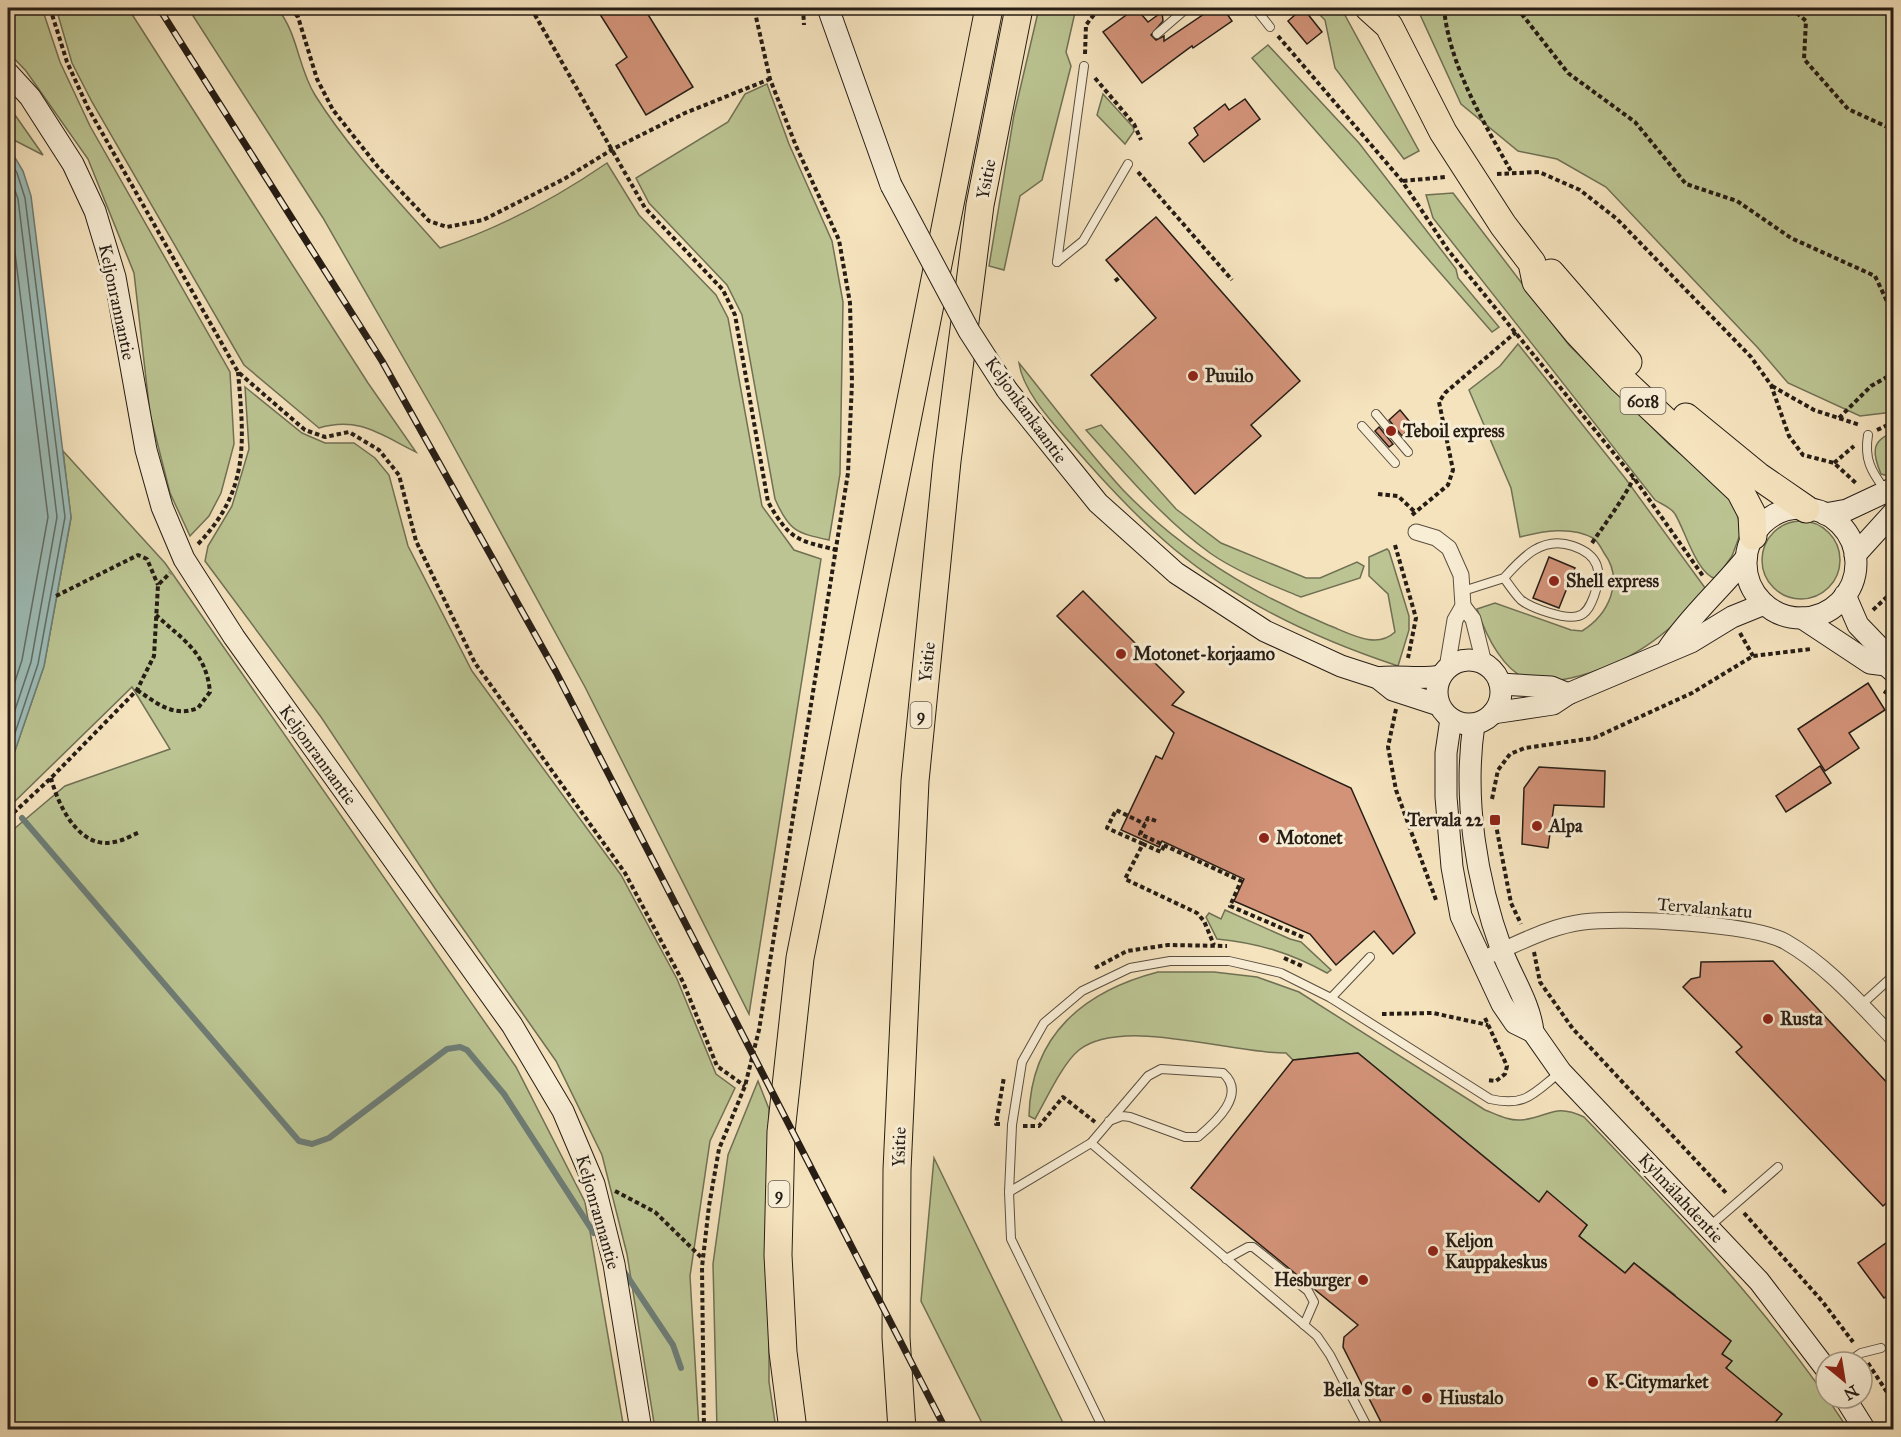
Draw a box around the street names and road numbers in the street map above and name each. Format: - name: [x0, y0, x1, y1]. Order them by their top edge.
- street label: Ysitie: [971, 157, 1001, 201]
- street label: Keljonrannantie: [94, 242, 140, 362]
- street label: Keljonkankaantie: [980, 353, 1072, 467]
- road number: 6018: [1620, 388, 1666, 414]
- street label: Ysitie: [914, 641, 940, 683]
- street label: Keljonrannantie: [274, 701, 362, 809]
- road number: 9: [910, 702, 932, 728]
- street label: Tervalankatu: [1656, 893, 1754, 923]
- street label: Ysitie: [887, 1126, 911, 1168]
- street label: Kylmälahdentie: [1634, 1148, 1728, 1248]
- street label: Keljonrannantie: [571, 1152, 625, 1272]
- road number: 9: [768, 1181, 790, 1207]

